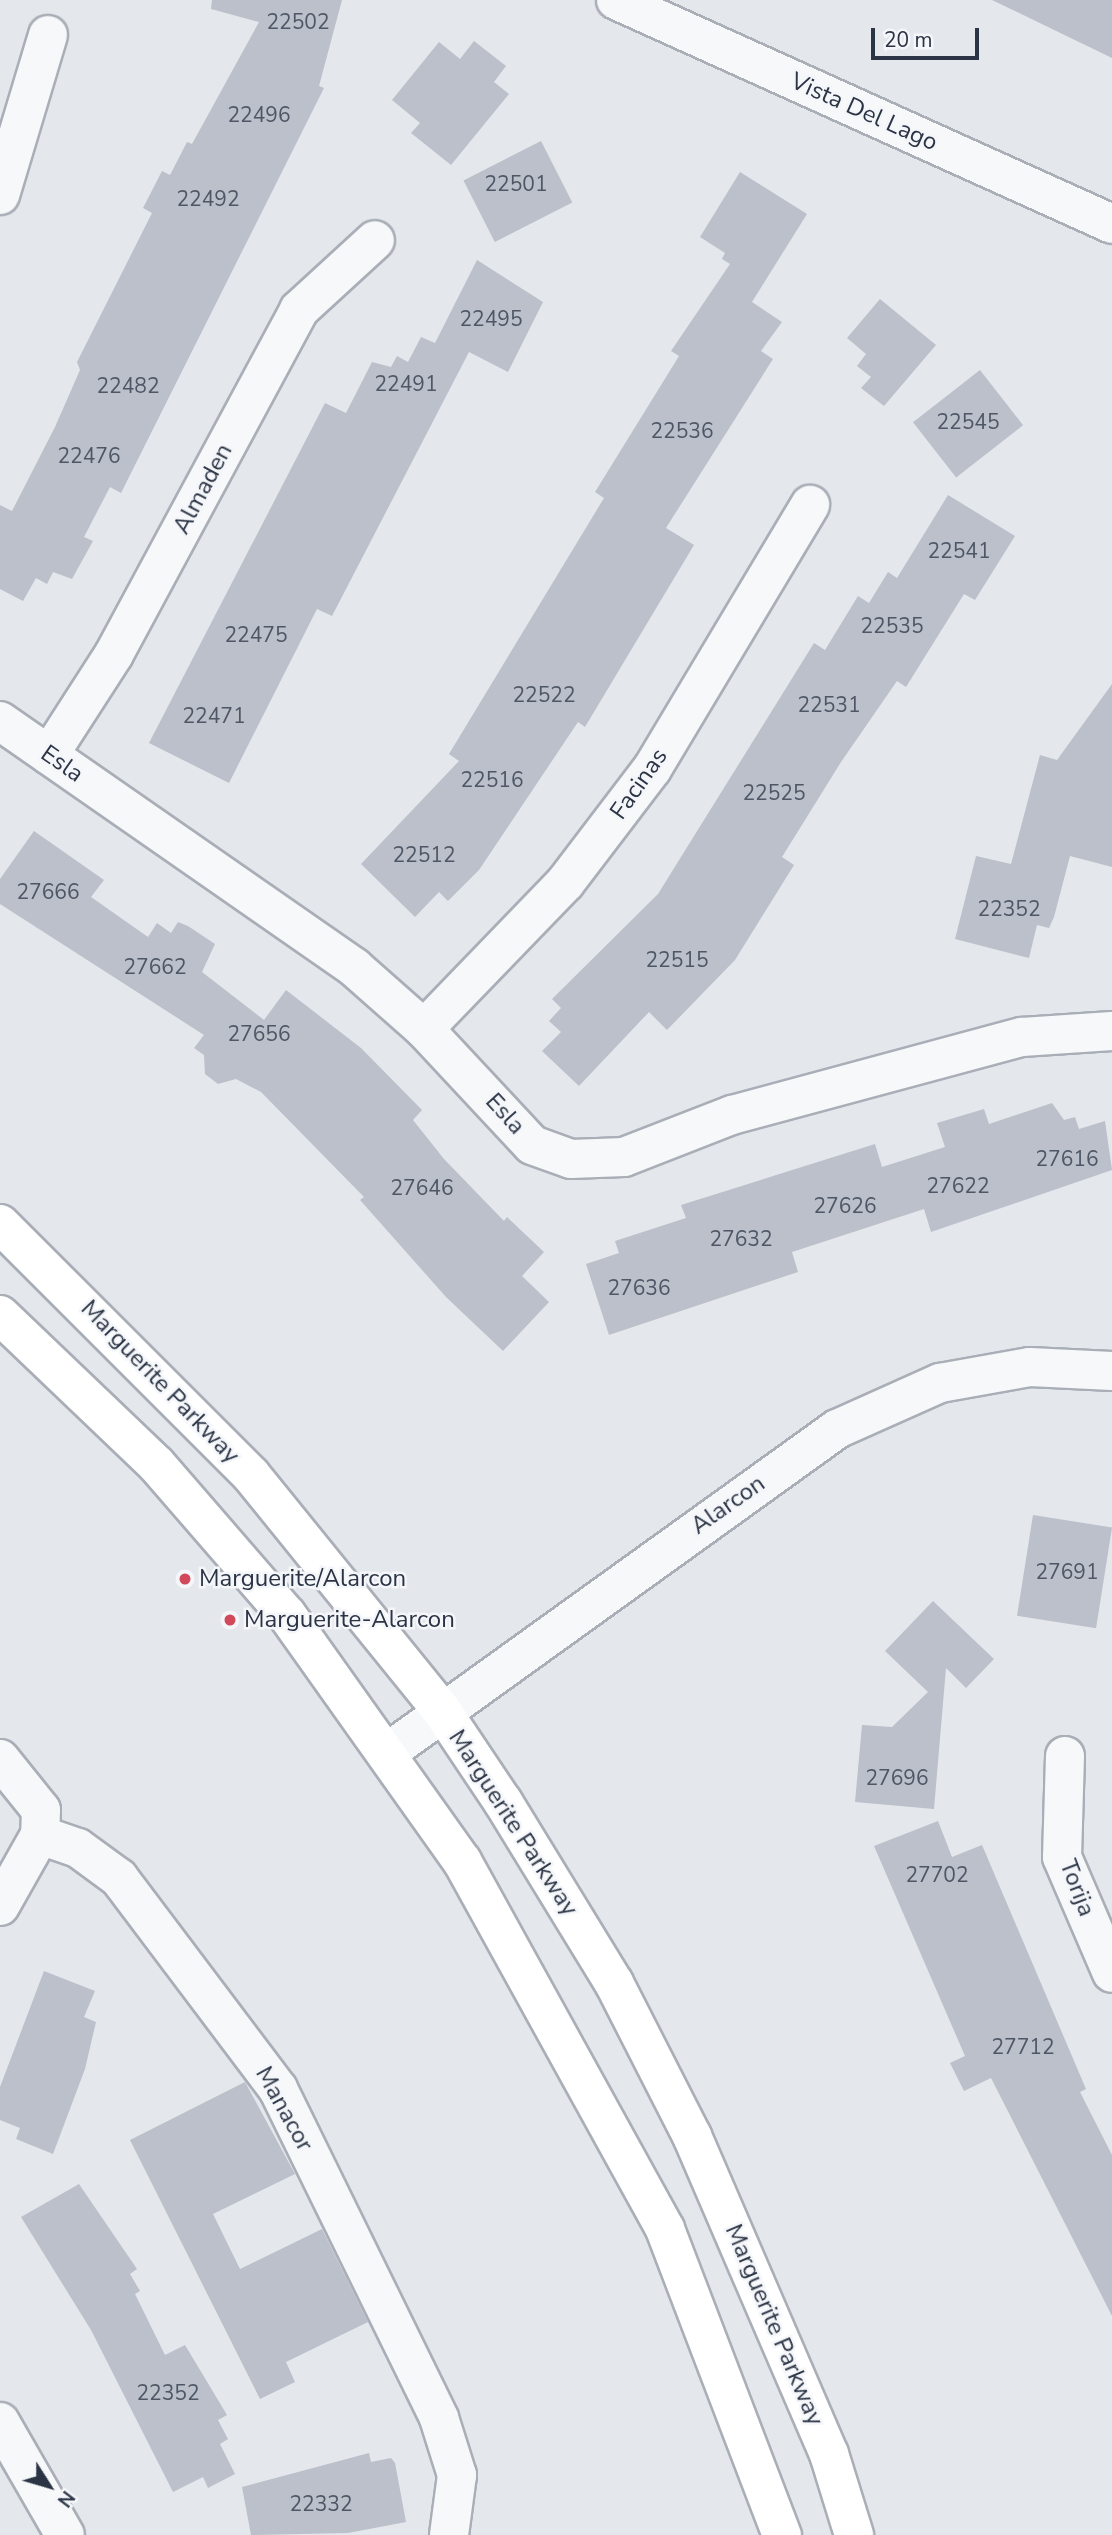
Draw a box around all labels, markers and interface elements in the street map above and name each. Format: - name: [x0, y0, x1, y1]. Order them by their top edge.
- house number: 22502: [267, 9, 329, 35]
- scale bar: [874, 14, 982, 58]
- text: 20 m: [884, 26, 933, 54]
- street label: Vista Del Lago: [786, 67, 942, 157]
- house number: 22496: [228, 102, 290, 128]
- house number: 22501: [485, 171, 547, 197]
- house number: 22492: [177, 186, 239, 212]
- house number: 22495: [460, 306, 522, 332]
- house number: 22491: [375, 371, 437, 397]
- house number: 22482: [97, 373, 159, 399]
- house number: 22545: [937, 409, 999, 435]
- house number: 22536: [651, 418, 713, 444]
- street label: Almaden: [167, 439, 239, 539]
- house number: 22476: [58, 443, 120, 469]
- house number: 22541: [928, 538, 990, 564]
- house number: 22535: [861, 613, 923, 639]
- house number: 22475: [225, 622, 287, 648]
- house number: 22522: [513, 682, 575, 708]
- house number: 22531: [798, 692, 860, 718]
- house number: 22471: [183, 703, 245, 729]
- street label: Esla: [35, 739, 89, 789]
- street label: Facinas: [604, 743, 674, 825]
- house number: 22516: [461, 767, 523, 793]
- house number: 22525: [743, 780, 805, 806]
- house number: 22512: [393, 842, 455, 868]
- house number: 27666: [17, 879, 79, 905]
- house number: 22352: [978, 896, 1040, 922]
- house number: 22515: [646, 947, 708, 973]
- house number: 27662: [124, 954, 186, 980]
- house number: 27656: [228, 1021, 290, 1047]
- street label: Esla: [479, 1088, 531, 1140]
- house number: 27616: [1036, 1146, 1098, 1172]
- house number: 27622: [927, 1173, 989, 1199]
- house number: 27646: [391, 1175, 453, 1201]
- house number: 27626: [814, 1193, 876, 1219]
- house number: 27632: [710, 1226, 772, 1252]
- house number: 27636: [608, 1275, 670, 1301]
- street label: Marguerite Parkway: [75, 1294, 245, 1470]
- street label: Alarcon: [685, 1469, 771, 1541]
- house number: 27691: [1036, 1559, 1098, 1585]
- place label: Marguerite/Alarcon: [199, 1565, 406, 1593]
- marker: Marguerite/Alarcon: [177, 1571, 193, 1587]
- place label: Marguerite-Alarcon: [244, 1606, 455, 1634]
- marker: Marguerite-Alarcon: [222, 1612, 238, 1628]
- street label: Marguerite Parkway: [442, 1725, 584, 1921]
- house number: 27696: [866, 1765, 928, 1791]
- street label: Torija: [1053, 1856, 1101, 1920]
- house number: 27702: [906, 1862, 968, 1888]
- house number: 27712: [992, 2034, 1054, 2060]
- street label: Manacor: [249, 2062, 319, 2156]
- street label: Marguerite Parkway: [719, 2220, 829, 2430]
- house number: 22352: [137, 2380, 199, 2406]
- north arrow: [14, 2451, 84, 2521]
- text: N: [51, 2485, 80, 2512]
- house number: 22332: [290, 2491, 352, 2517]

